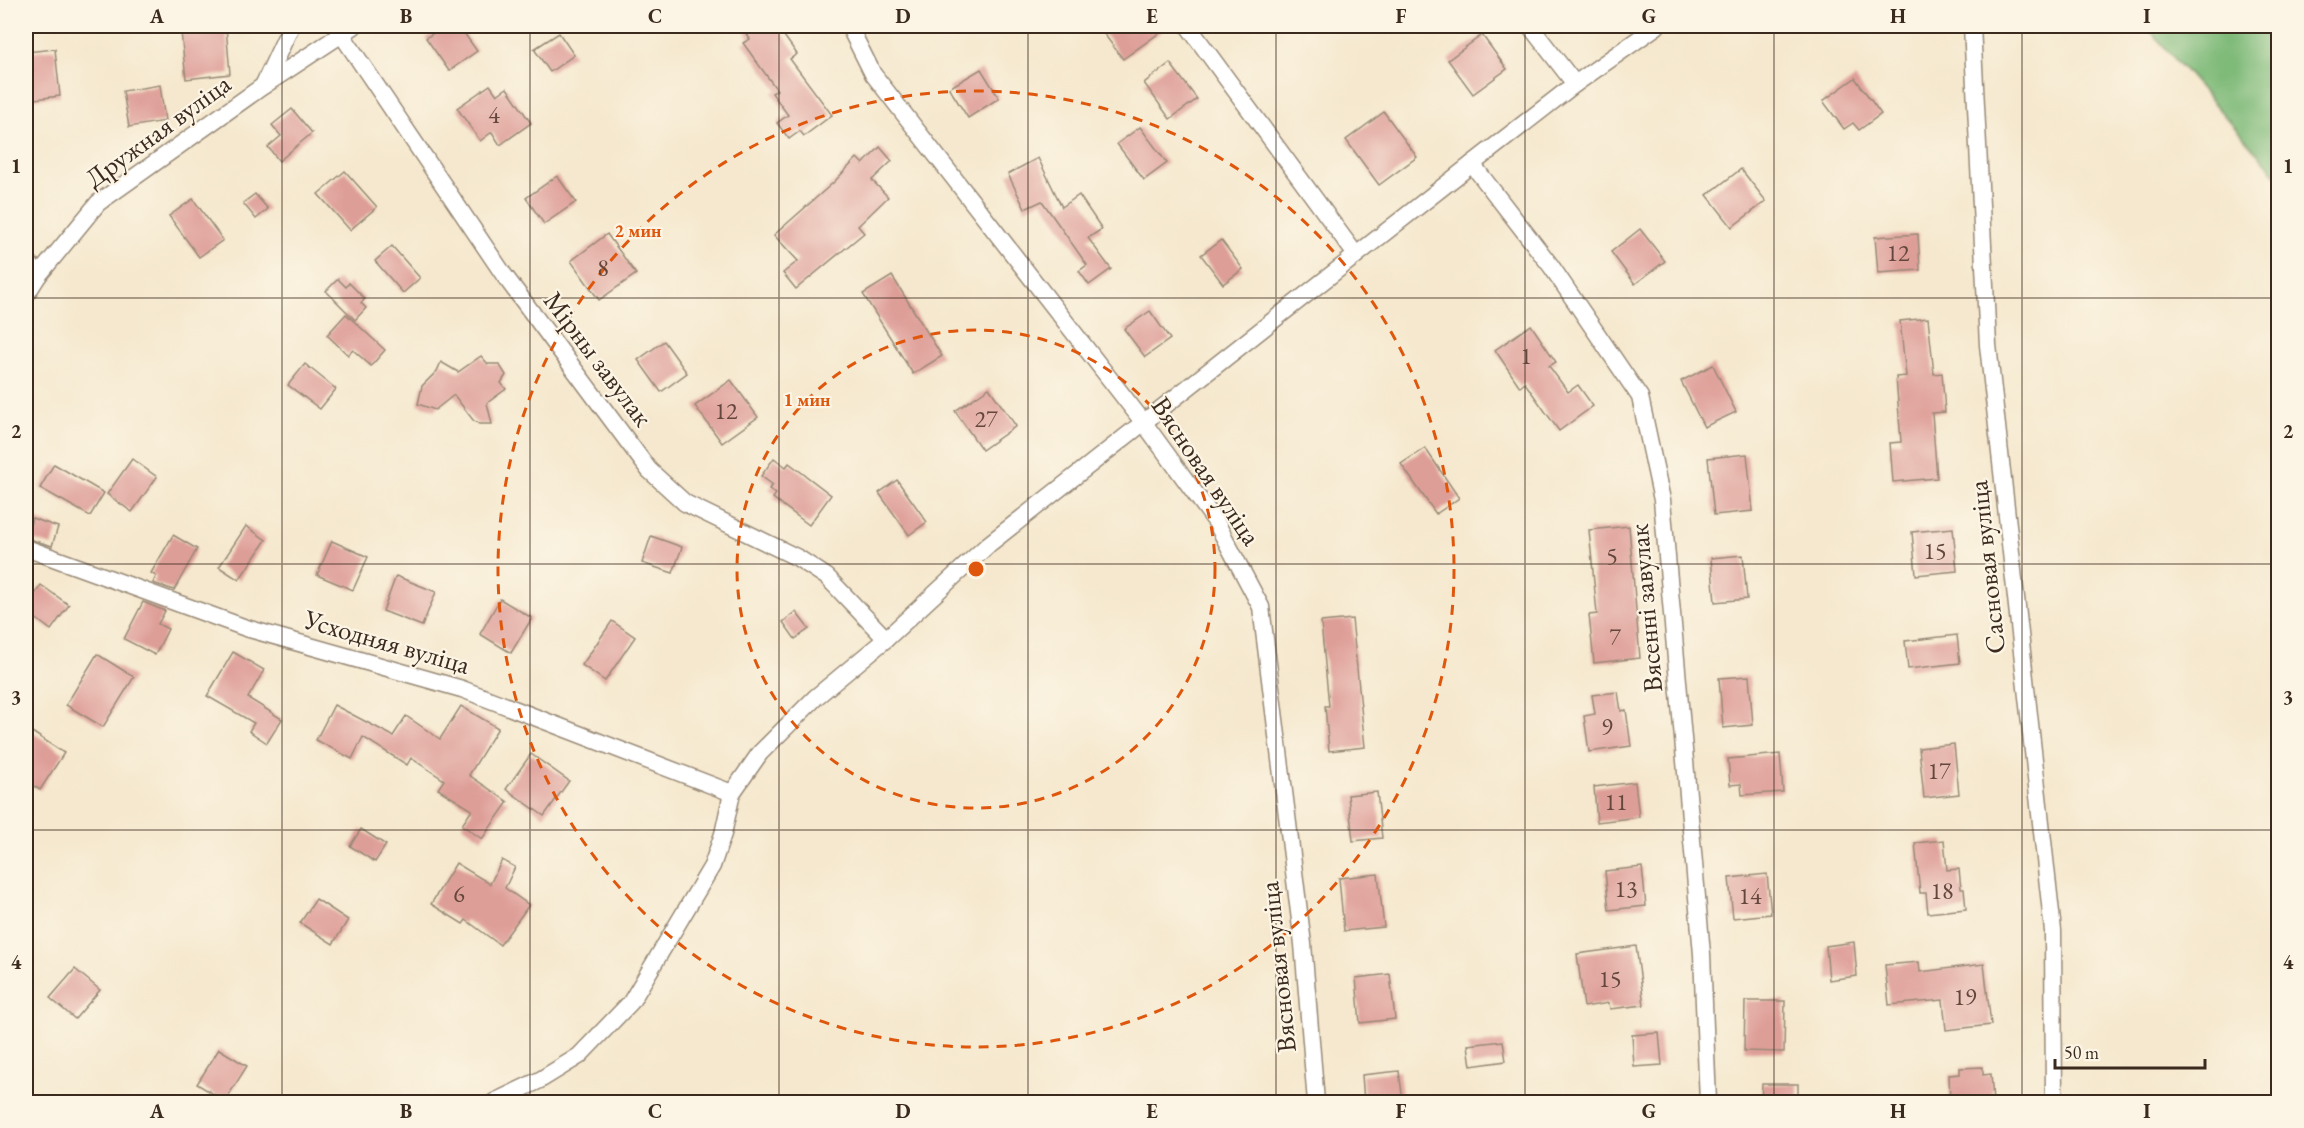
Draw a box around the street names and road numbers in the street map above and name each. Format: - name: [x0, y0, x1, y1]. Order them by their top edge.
- street label: Дружная вуліца: [78, 66, 238, 195]
- street label: Мірны завулак: [536, 284, 661, 434]
- street label: Вясновая вуліца: [1144, 390, 1269, 552]
- street label: Сасновая вуліца: [1960, 478, 2013, 655]
- street label: Вясенні завулак: [1621, 522, 1670, 694]
- street label: Усходняя вуліца: [299, 601, 474, 682]
- street label: Вясновая вуліца: [1251, 879, 1304, 1054]

